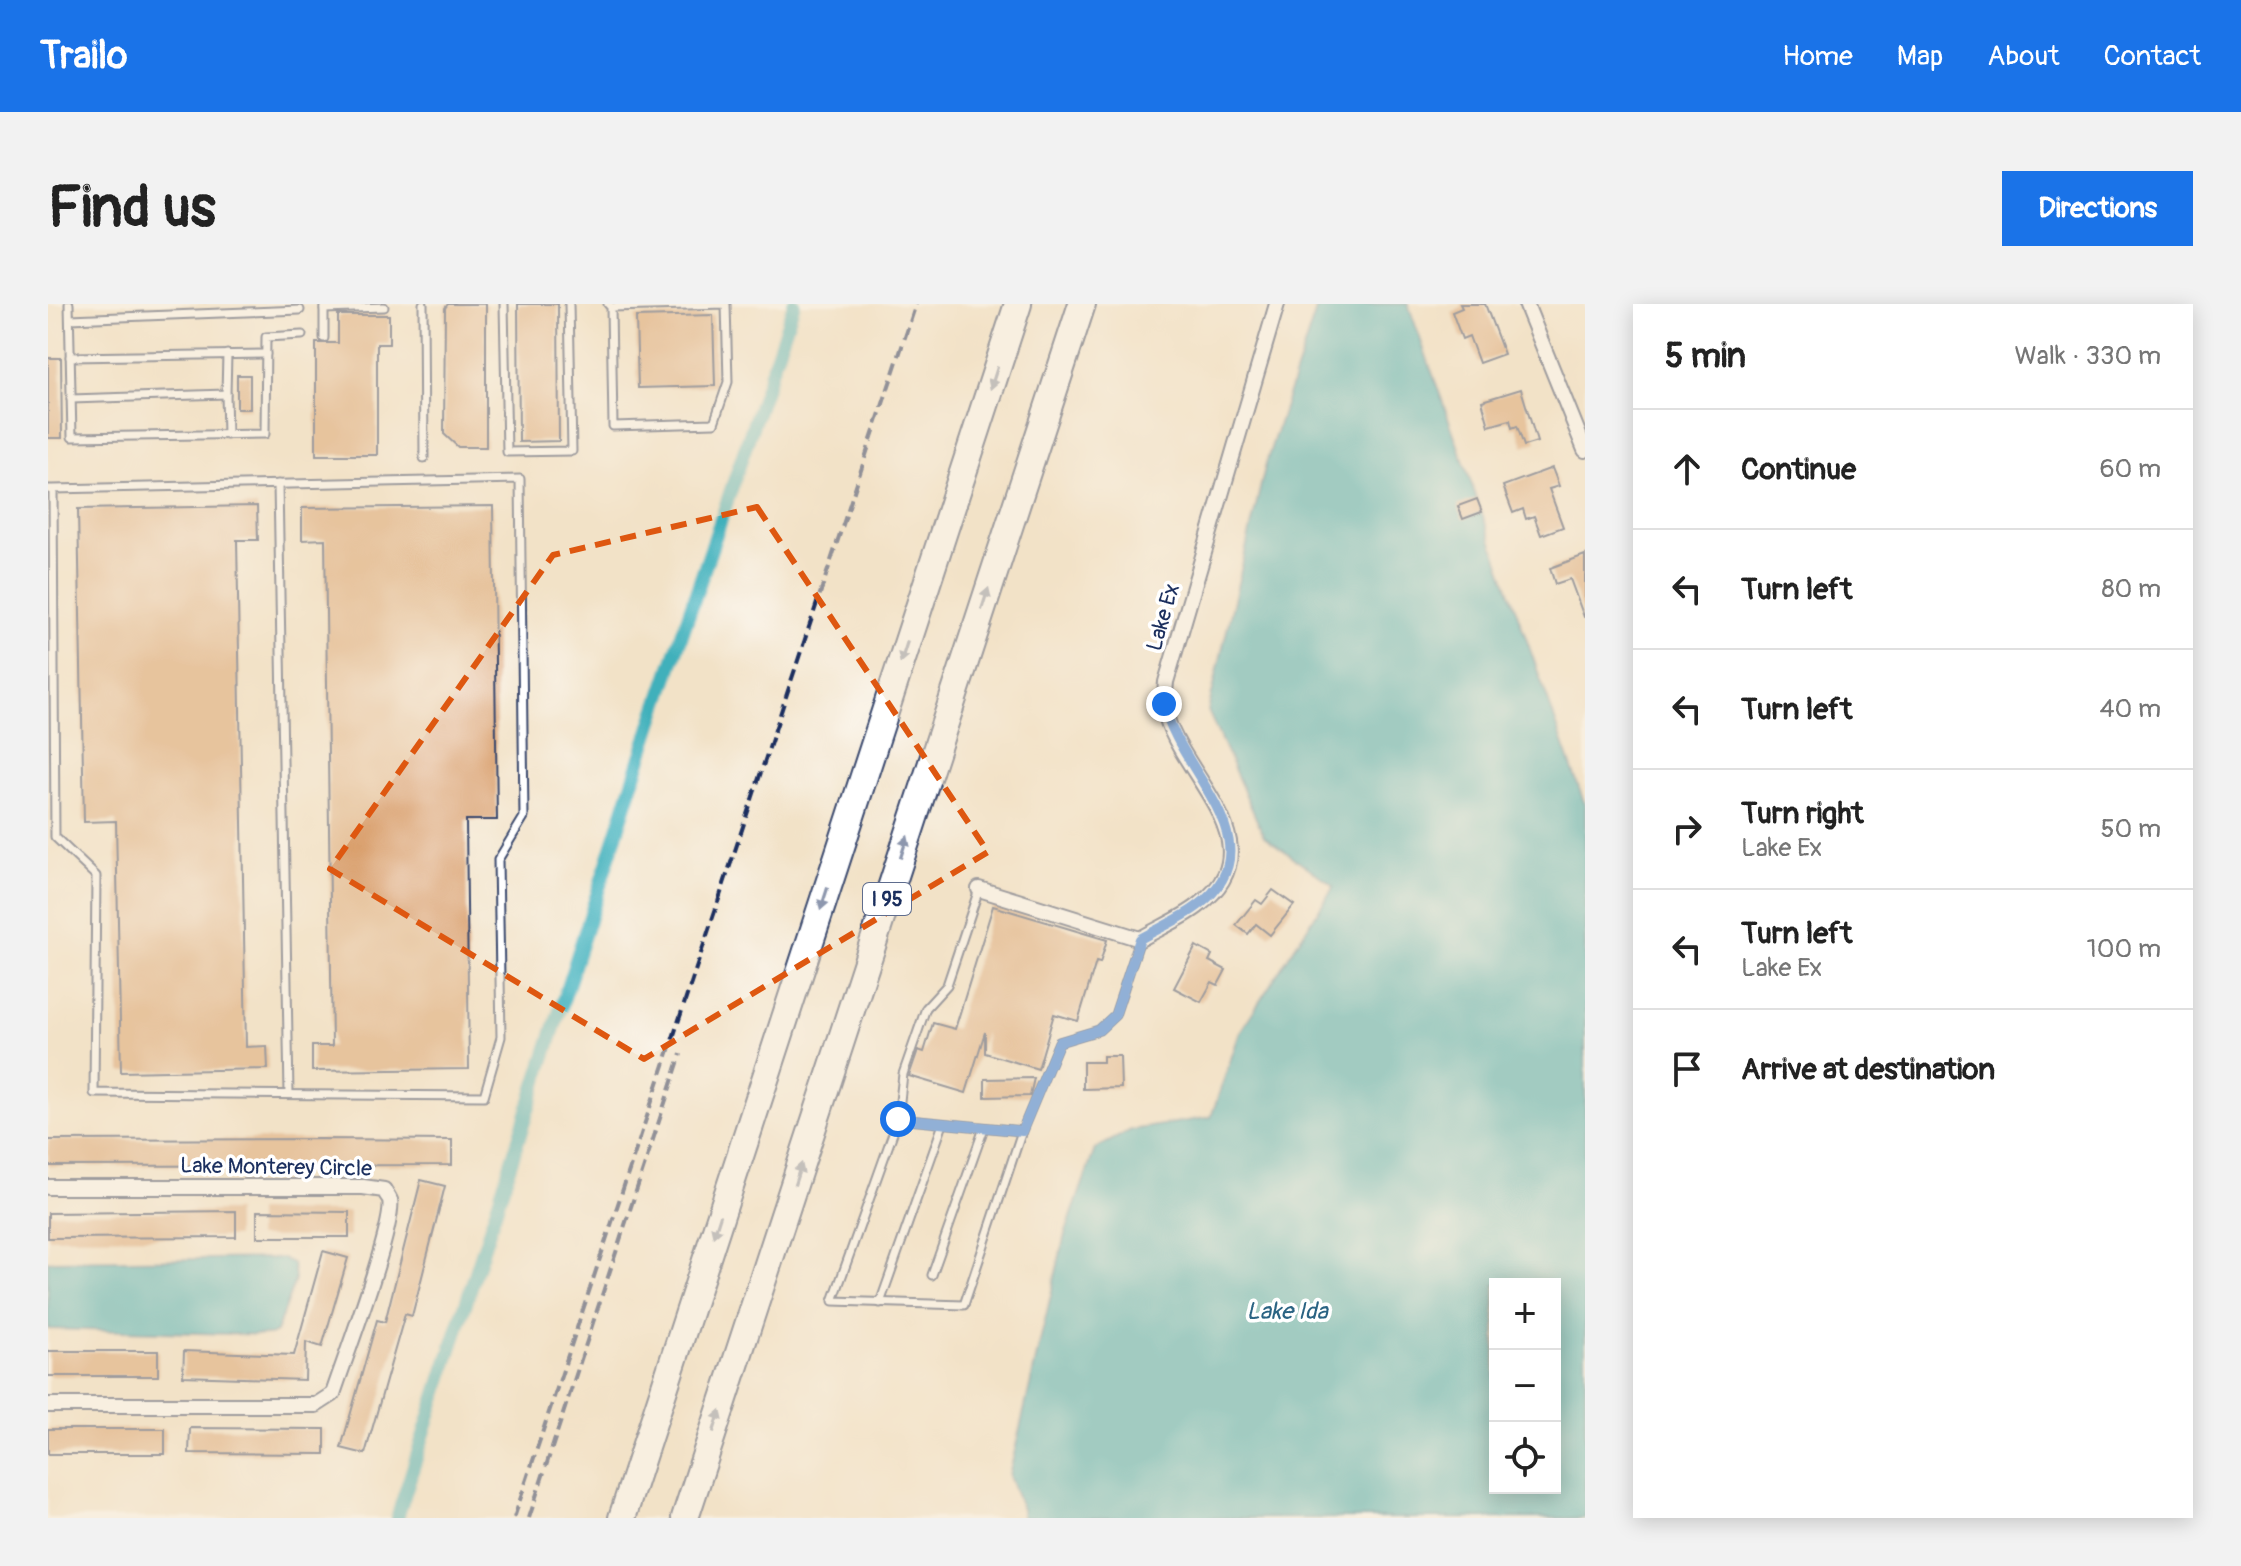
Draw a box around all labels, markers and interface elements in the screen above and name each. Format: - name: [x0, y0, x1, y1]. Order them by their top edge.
- text: Trailo: [40, 32, 127, 80]
- text: Home: [1782, 39, 1853, 74]
- text: Map: [1897, 39, 1943, 74]
- text: About: [1987, 39, 2060, 74]
- text: Contact: [2104, 39, 2201, 74]
- button: Directions: [2002, 171, 2193, 246]
- text: Find us: [48, 174, 216, 243]
- text: 5 min: [1665, 335, 1746, 378]
- text: Walk · 330 m: [2014, 340, 2161, 372]
- one-way arrow: [987, 366, 999, 390]
- icon: ahead: [1665, 447, 1709, 491]
- text: Continue: [1741, 451, 1856, 488]
- text: 60 m: [2099, 453, 2161, 485]
- icon: left: [1665, 567, 1709, 611]
- text: Turn left: [1741, 571, 1852, 608]
- text: 80 m: [2101, 573, 2161, 605]
- street label: Lake Ex: [1140, 580, 1186, 654]
- one-way arrow: [979, 587, 992, 611]
- one-way arrow: [898, 640, 910, 664]
- route end: [1146, 686, 1182, 722]
- icon: left: [1665, 687, 1709, 731]
- text: Turn left: [1741, 691, 1852, 728]
- text: 40 m: [2099, 693, 2161, 725]
- text: Turn right: [1741, 795, 1864, 832]
- icon: right: [1665, 807, 1709, 851]
- text: 50 m: [2100, 813, 2161, 845]
- text: Lake Ex: [1741, 832, 1822, 864]
- one-way arrow: [899, 834, 911, 858]
- road number: I 95: [863, 883, 911, 915]
- one-way arrow: [817, 887, 829, 911]
- text: Turn left: [1741, 915, 1852, 952]
- icon: left: [1665, 927, 1709, 971]
- text: 100 m: [2087, 933, 2161, 965]
- text: Lake Ex: [1741, 952, 1822, 984]
- icon: arrive: [1665, 1047, 1709, 1091]
- text: Arrive at destination: [1741, 1051, 1995, 1088]
- route start: [880, 1101, 916, 1137]
- street label: Lake Monterey Circle: [180, 1151, 372, 1183]
- one-way arrow: [792, 1161, 804, 1185]
- one-way arrow: [710, 1214, 723, 1238]
- map controls: [1489, 1278, 1561, 1494]
- button: +: [1489, 1278, 1561, 1350]
- water label: Lake Ida: [1246, 1297, 1330, 1326]
- button: −: [1489, 1350, 1561, 1422]
- one-way arrow: [711, 1408, 724, 1432]
- button: locate: [1489, 1422, 1561, 1494]

